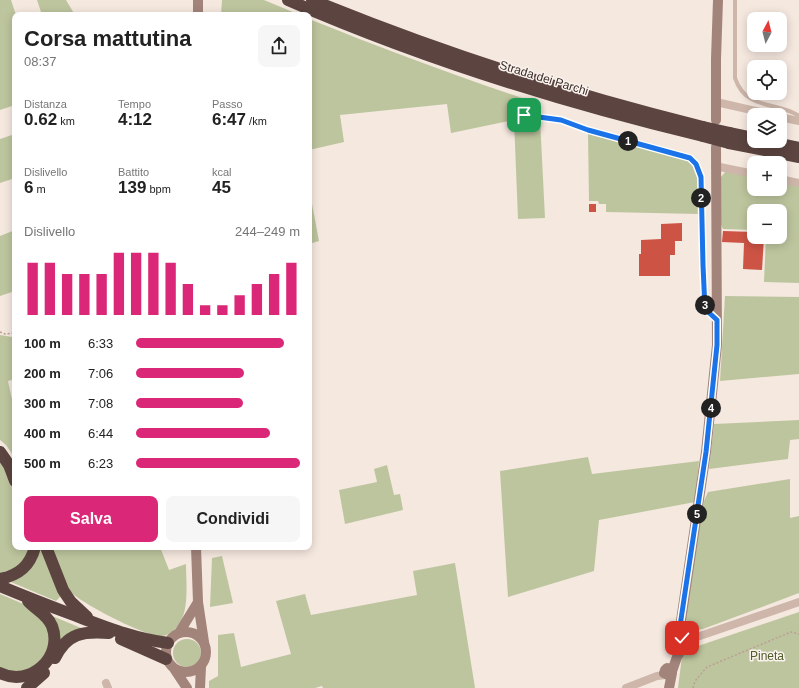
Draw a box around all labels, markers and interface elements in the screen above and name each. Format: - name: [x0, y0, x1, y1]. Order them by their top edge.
- north arrow: [747, 12, 787, 52]
- map controls: [747, 12, 787, 244]
- button: share: [258, 25, 300, 67]
- text: Corsa mattutina: [24, 26, 191, 51]
- text: 08:37: [24, 54, 57, 69]
- street label: Strada dei Parchi: [498, 58, 590, 98]
- button: locate: [747, 60, 787, 100]
- text: Distanza: [24, 98, 67, 110]
- text: Tempo: [118, 98, 151, 110]
- text: Passo: [212, 98, 243, 110]
- pin: [507, 98, 541, 132]
- icon: arrive: [513, 104, 535, 126]
- button: layers: [747, 108, 787, 148]
- text: 0.62: [24, 110, 57, 129]
- text: 4:12: [118, 110, 152, 129]
- text: 6:47: [212, 110, 246, 129]
- text: km: [57, 115, 75, 127]
- text: /km: [246, 115, 267, 127]
- pin: 1: [618, 131, 638, 151]
- text: 1: [625, 135, 631, 147]
- button: +: [747, 156, 787, 196]
- text: Dislivello: [24, 166, 67, 178]
- text: Battito: [118, 166, 149, 178]
- text: kcal: [212, 166, 232, 178]
- text: 6: [24, 178, 33, 197]
- text: 139: [118, 178, 146, 197]
- text: 45: [212, 178, 231, 197]
- text: m: [33, 183, 46, 195]
- text: bpm: [146, 183, 171, 195]
- pin: 2: [691, 188, 711, 208]
- text: 2: [698, 192, 704, 204]
- button: −: [747, 204, 787, 244]
- text: Dislivello: [24, 224, 75, 239]
- text: 244–249 m: [235, 224, 300, 239]
- pin: 3: [695, 295, 715, 315]
- text: 3: [702, 299, 708, 311]
- text: 100 m: [24, 336, 61, 351]
- text: 6:33: [88, 336, 113, 351]
- text: 200 m: [24, 366, 61, 381]
- text: 7:06: [88, 366, 113, 381]
- text: 300 m: [24, 396, 61, 411]
- text: 7:08: [88, 396, 113, 411]
- pin: 4: [701, 398, 721, 418]
- text: 4: [708, 402, 714, 414]
- text: 400 m: [24, 426, 61, 441]
- text: 6:44: [88, 426, 113, 441]
- text: 500 m: [24, 456, 61, 471]
- text: 6:23: [88, 456, 113, 471]
- button: Salva: [24, 496, 158, 542]
- button: Condividi: [166, 496, 300, 542]
- pin: 5: [687, 504, 707, 524]
- text: 5: [694, 508, 700, 520]
- pin: [665, 621, 699, 655]
- icon: check: [671, 627, 693, 649]
- park label: Pineta: [750, 649, 784, 663]

